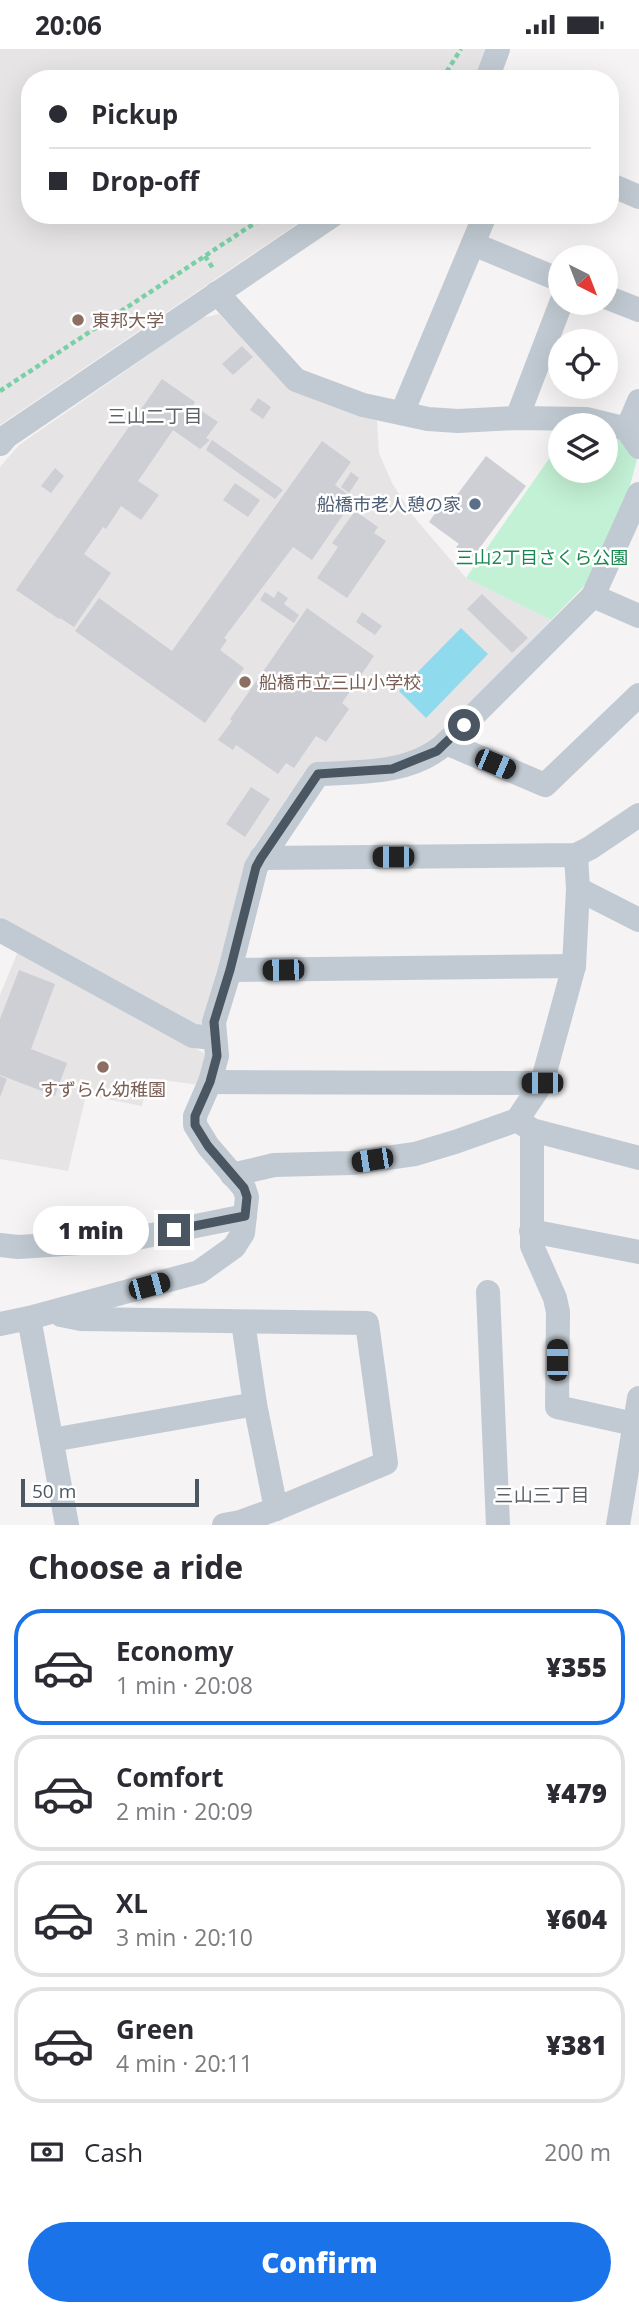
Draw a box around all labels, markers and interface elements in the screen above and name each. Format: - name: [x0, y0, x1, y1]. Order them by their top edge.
- text: 20:06: [35, 7, 102, 43]
- text: Pickup: [91, 96, 178, 132]
- text: Drop-off: [91, 163, 199, 199]
- north arrow: [548, 245, 618, 315]
- map controls: [548, 245, 618, 483]
- place label: 東邦大学: [92, 308, 164, 332]
- marker: 東邦大学: [70, 312, 86, 328]
- button: locate: [548, 329, 618, 399]
- district label: 三山二丁目: [107, 403, 203, 429]
- button: layers: [548, 413, 618, 483]
- place label: 船橋市老人憩の家: [317, 492, 461, 516]
- marker: 船橋市老人憩の家: [467, 496, 483, 512]
- park label: 三山2丁目さくら公園: [456, 545, 628, 569]
- place label: 船橋市立三山小学校: [259, 670, 421, 694]
- marker: 船橋市立三山小学校: [237, 674, 253, 690]
- route start: [448, 709, 480, 741]
- car: [472, 746, 519, 782]
- car: [373, 847, 415, 868]
- car: [262, 959, 305, 981]
- marker: すずらん幼稚園: [95, 1059, 111, 1075]
- car: [522, 1073, 564, 1094]
- place label: すずらん幼稚園: [40, 1077, 166, 1101]
- car: [350, 1146, 395, 1174]
- callout: 1 min: [34, 1205, 150, 1255]
- text: 1 min: [58, 1214, 124, 1246]
- route end: [158, 1214, 190, 1246]
- car: [126, 1270, 173, 1302]
- car: [547, 1339, 568, 1381]
- scale bar: [21, 1476, 200, 1508]
- text: 50 m: [32, 1478, 76, 1504]
- district label: 三山三丁目: [494, 1482, 590, 1508]
- text: Choose a ride: [28, 1545, 243, 1588]
- text: Economy: [116, 1633, 234, 1669]
- icon: car: [32, 1636, 95, 1699]
- text: ¥355: [546, 1649, 607, 1685]
- text: 1 min · 20:08: [116, 1669, 253, 1701]
- text: Comfort: [116, 1759, 223, 1795]
- icon: car: [32, 1762, 95, 1825]
- text: ¥479: [546, 1775, 607, 1811]
- text: 2 min · 20:09: [116, 1795, 253, 1827]
- text: XL: [116, 1885, 148, 1921]
- icon: car: [32, 1888, 95, 1951]
- text: ¥604: [546, 1901, 607, 1937]
- text: 3 min · 20:10: [116, 1921, 253, 1953]
- text: Green: [116, 2011, 194, 2047]
- icon: car: [32, 2014, 95, 2077]
- text: ¥381: [546, 2027, 607, 2063]
- text: 4 min · 20:11: [116, 2047, 253, 2079]
- icon: cash: [28, 2133, 66, 2171]
- text: Cash: [84, 2134, 143, 2170]
- text: 200 m: [544, 2136, 611, 2168]
- button: Confirm: [28, 2222, 611, 2302]

